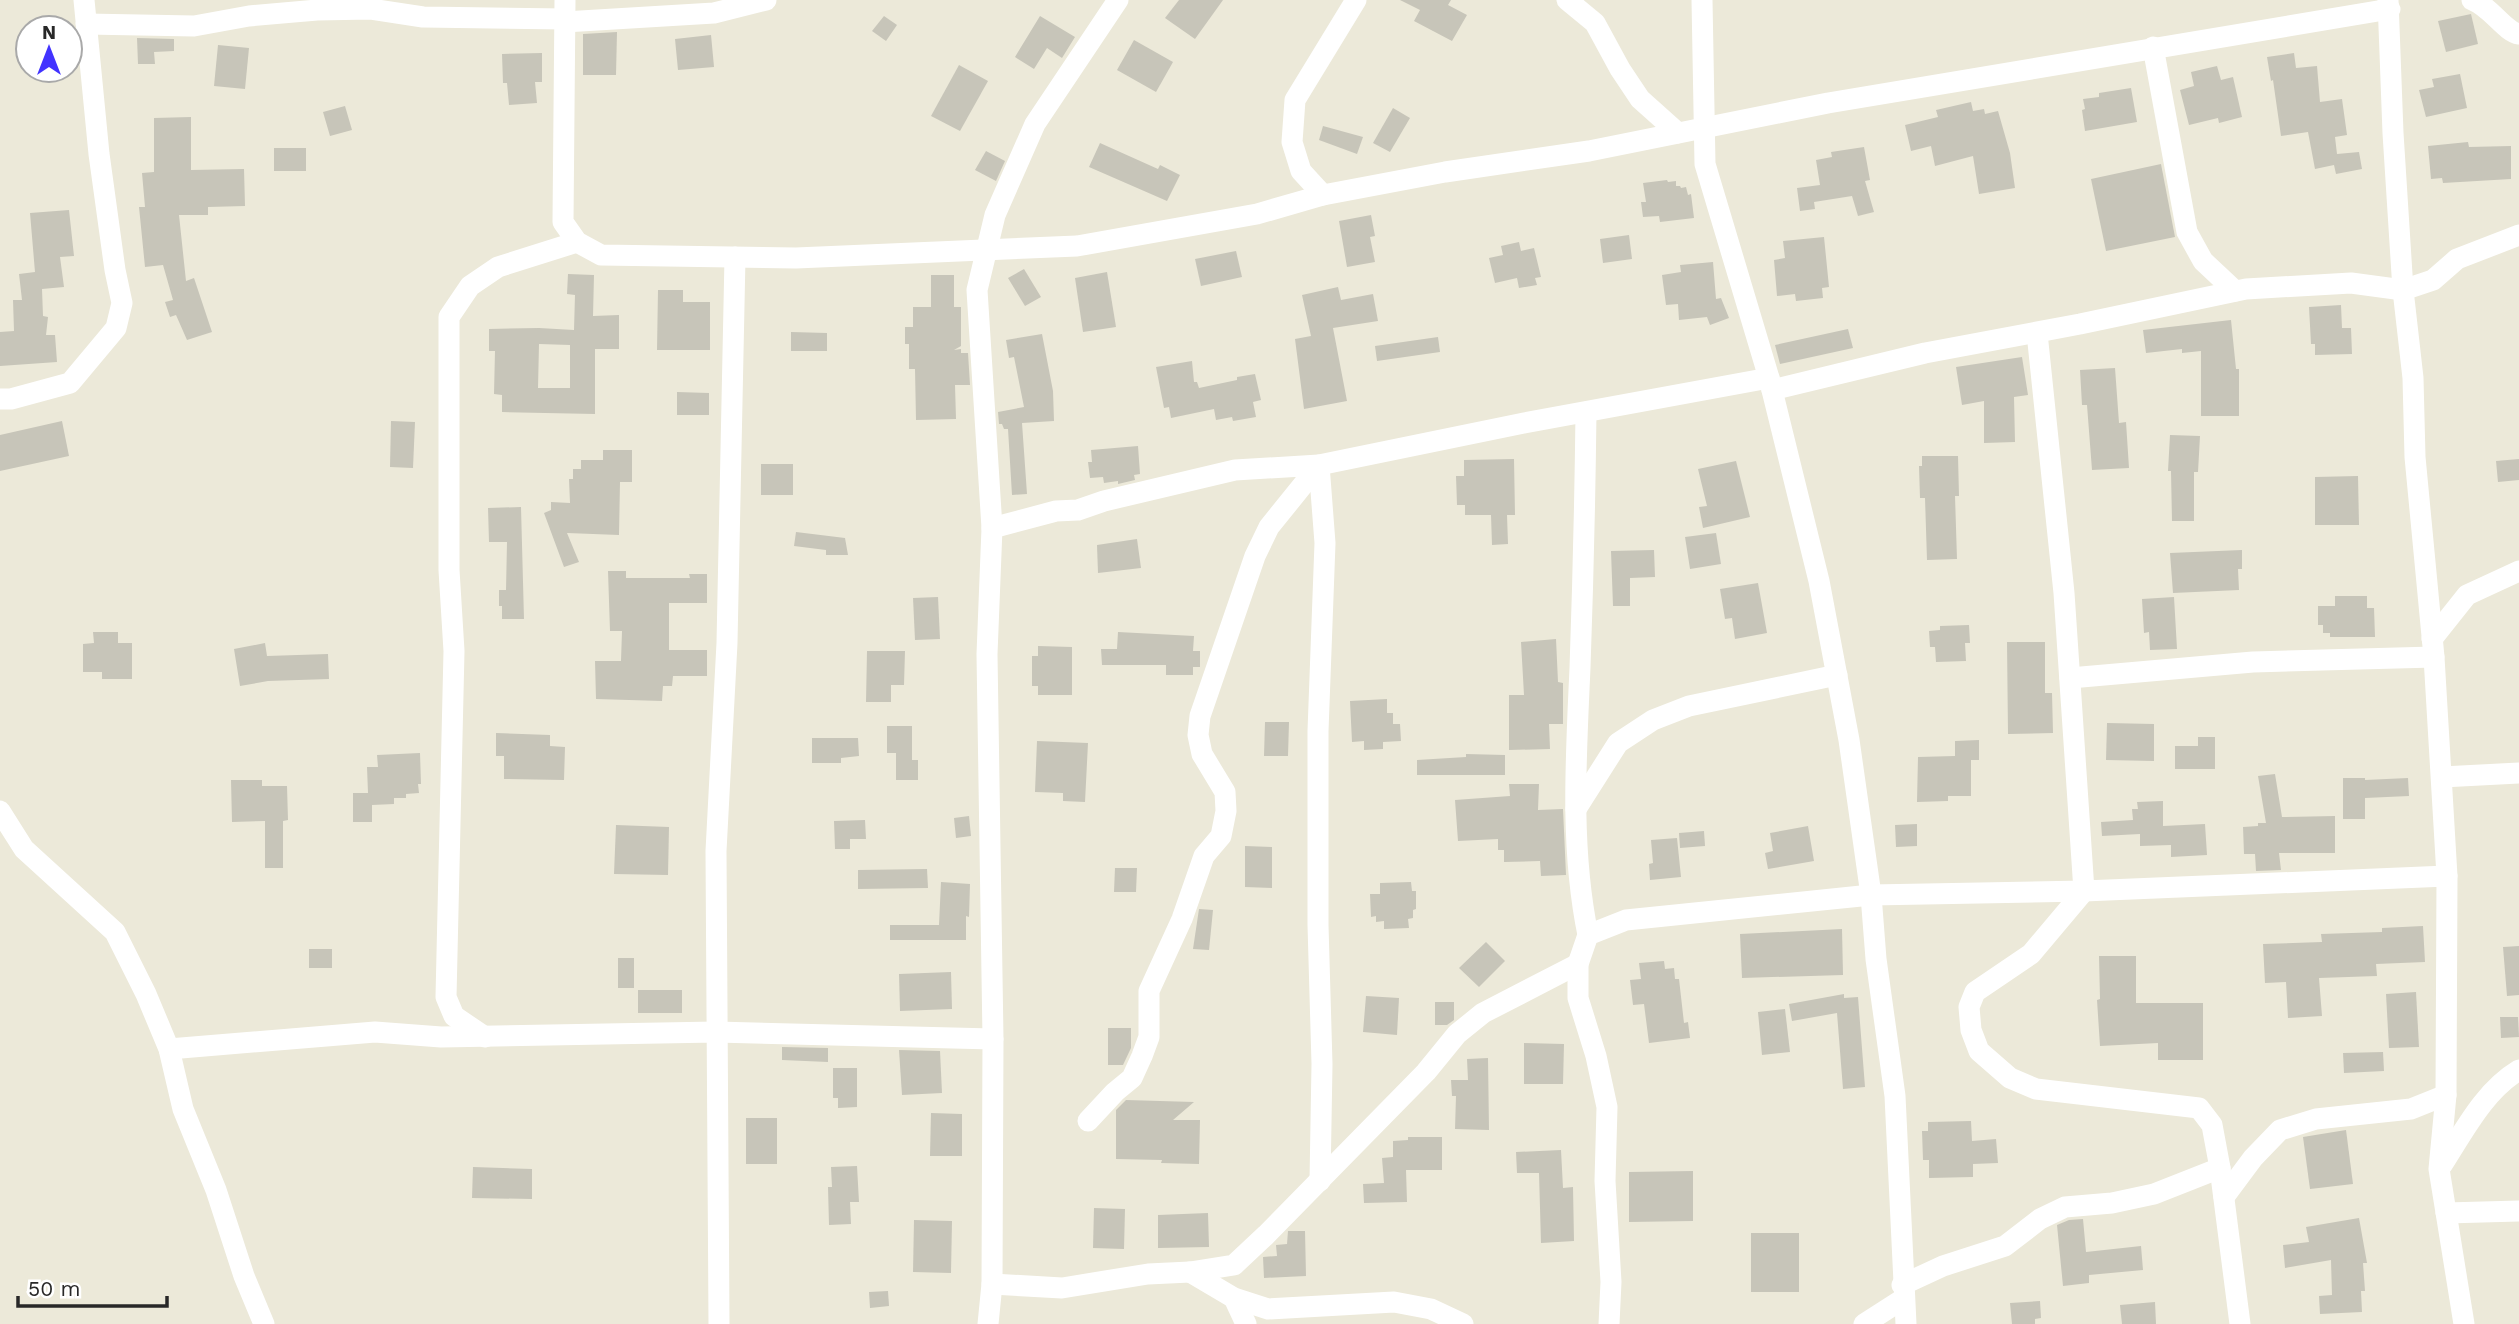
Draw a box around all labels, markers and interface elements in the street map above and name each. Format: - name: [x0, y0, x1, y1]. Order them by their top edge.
- north arrow: [14, 14, 84, 84]
- text: N: [42, 21, 56, 44]
- scale bar: [18, 1264, 166, 1308]
- text: 50 m: [28, 1276, 80, 1301]

